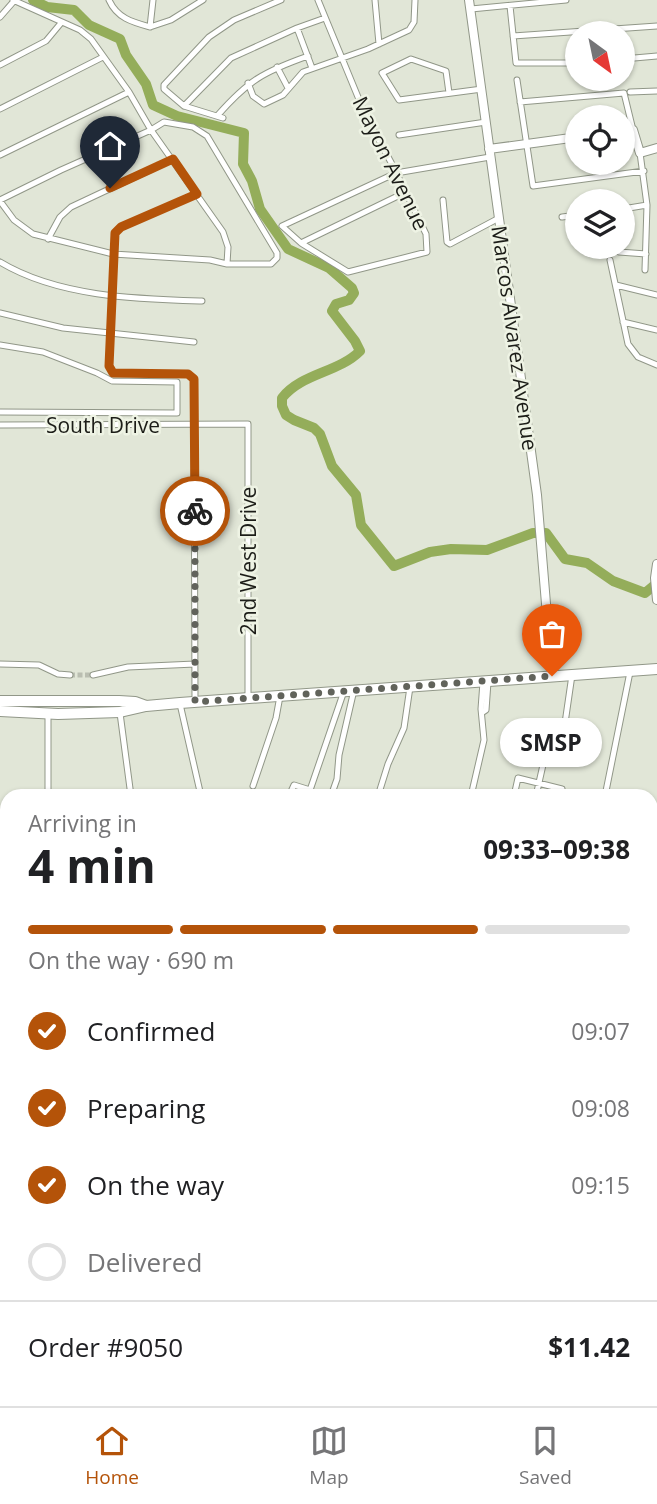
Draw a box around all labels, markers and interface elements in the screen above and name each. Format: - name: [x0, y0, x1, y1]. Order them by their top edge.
- north arrow: [565, 21, 635, 91]
- map controls: [565, 21, 635, 259]
- street label: Mayon Avenue: [347, 92, 435, 234]
- button: locate: [565, 105, 635, 175]
- pin: [80, 116, 140, 188]
- icon: home: [91, 127, 129, 165]
- button: layers: [565, 189, 635, 259]
- street label: Marcos Alvarez Avenue: [485, 224, 545, 452]
- street label: South Drive: [46, 411, 160, 439]
- courier: [160, 476, 230, 546]
- street label: 2nd West Drive: [234, 487, 262, 635]
- icon: bike: [176, 492, 214, 530]
- pin: [522, 604, 582, 676]
- icon: bag: [533, 615, 571, 653]
- callout: SMSP: [501, 718, 603, 767]
- text: SMSP: [520, 726, 582, 758]
- text: Arriving in: [28, 807, 137, 839]
- text: 09:33–09:38: [483, 831, 630, 867]
- text: 4 min: [28, 834, 156, 896]
- text: On the way · 690 m: [28, 944, 234, 976]
- icon: check: [28, 1012, 66, 1050]
- text: Confirmed: [87, 1013, 215, 1049]
- text: 09:07: [571, 1015, 630, 1047]
- icon: check: [28, 1089, 66, 1127]
- text: Preparing: [87, 1090, 205, 1126]
- text: 09:08: [571, 1092, 630, 1124]
- icon: check: [28, 1166, 66, 1204]
- text: On the way: [87, 1167, 224, 1203]
- text: 09:15: [571, 1169, 630, 1201]
- text: Delivered: [87, 1244, 202, 1280]
- text: Order #9050: [28, 1329, 183, 1365]
- text: $11.42: [548, 1329, 630, 1365]
- tab: Home: [85, 1422, 139, 1490]
- tab: Map: [309, 1422, 349, 1490]
- tab: Saved: [519, 1422, 572, 1490]

